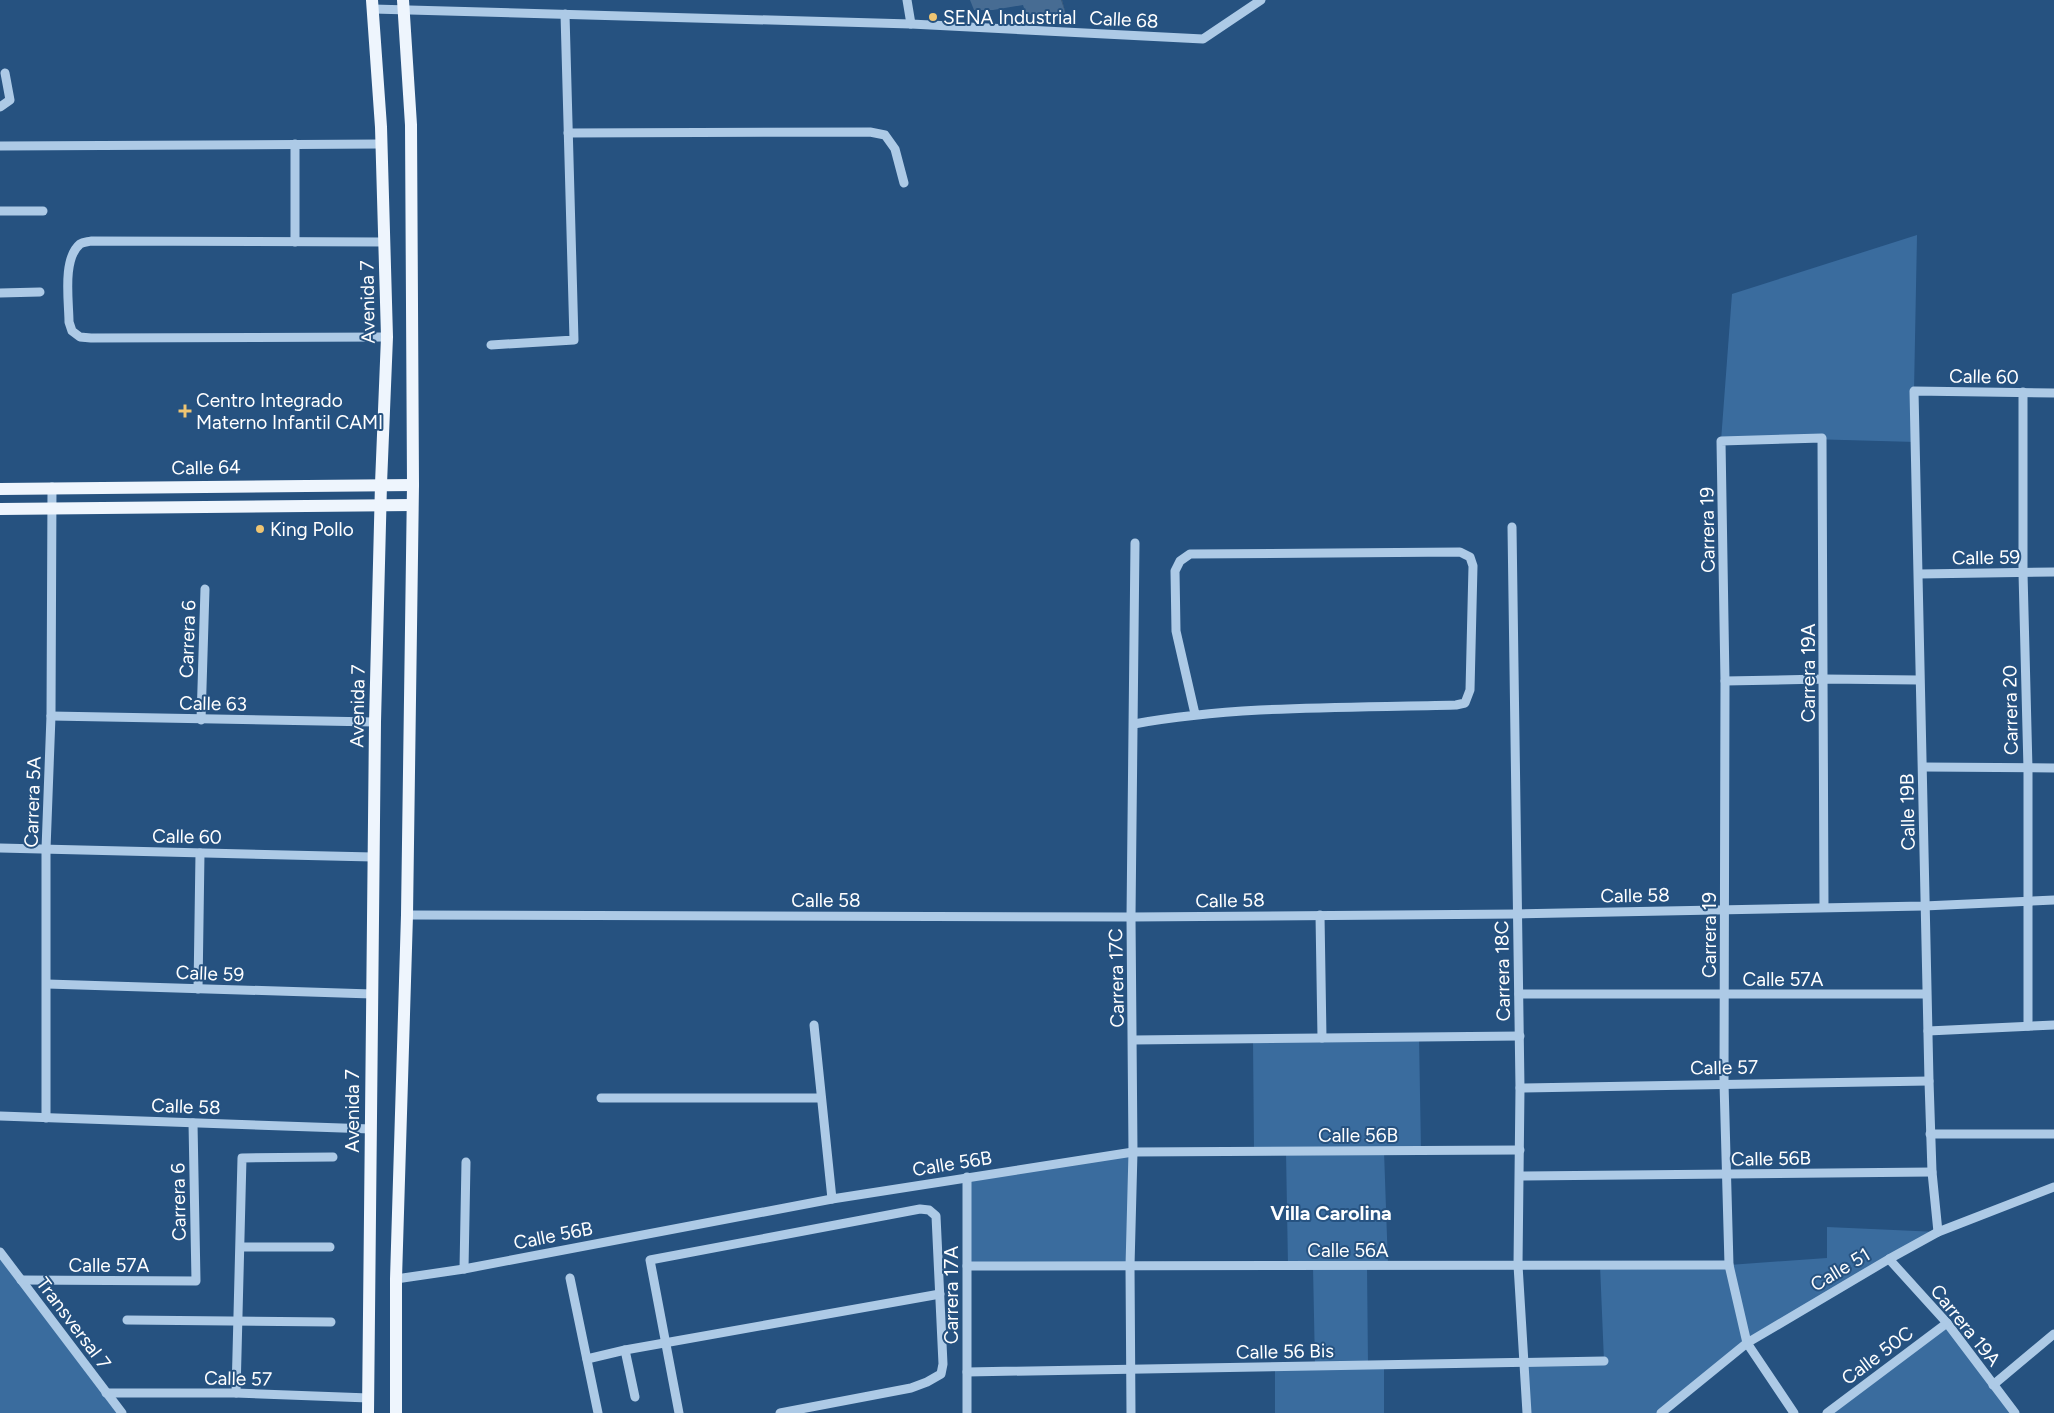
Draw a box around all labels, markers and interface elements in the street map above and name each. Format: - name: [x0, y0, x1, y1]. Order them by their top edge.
- place label: SENA Industrial: [943, 6, 1076, 29]
- street label: Calle 68: [1089, 6, 1159, 33]
- marker: SENA Industrial: [927, 11, 939, 23]
- street label: Avenida 7: [355, 260, 380, 344]
- street label: Calle 60: [1949, 364, 2019, 389]
- place label: Centro Integrado Materno Infantil CAMI: [196, 389, 383, 434]
- marker: Centro Integrado Materno Infantil CAMI: [178, 404, 192, 418]
- street label: Calle 64: [171, 455, 241, 480]
- street label: Carrera 19: [1695, 487, 1720, 573]
- place label: King Pollo: [270, 518, 354, 541]
- marker: King Pollo: [254, 523, 266, 535]
- street label: Calle 59: [1952, 545, 2020, 570]
- street label: Carrera 6: [175, 599, 200, 678]
- street label: Carrera 19A: [1797, 623, 1820, 722]
- street label: Avenida 7: [345, 664, 370, 748]
- street label: Carrera 20: [1998, 665, 2023, 755]
- street label: Calle 63: [179, 691, 247, 716]
- street label: Carrera 5A: [19, 756, 46, 848]
- street label: Calle 19B: [1895, 773, 1920, 851]
- street label: Calle 60: [152, 824, 222, 849]
- street label: Calle 58: [1600, 883, 1670, 908]
- street label: Calle 58: [1195, 888, 1265, 913]
- street label: Calle 58: [791, 889, 861, 912]
- street label: Carrera 19: [1698, 892, 1721, 978]
- street label: Carrera 18C: [1490, 920, 1515, 1021]
- street label: Carrera 17C: [1104, 928, 1129, 1028]
- street label: Calle 59: [175, 961, 245, 986]
- street label: Calle 57A: [1743, 968, 1824, 991]
- street label: Calle 57: [1690, 1055, 1758, 1080]
- street label: Avenida 7: [341, 1069, 364, 1153]
- street label: Calle 58: [151, 1094, 221, 1119]
- street label: Calle 56B: [1318, 1124, 1398, 1147]
- street label: Calle 56B: [911, 1146, 993, 1181]
- street label: Calle 56B: [1731, 1146, 1811, 1171]
- street label: Carrera 6: [166, 1162, 191, 1241]
- district label: Villa Carolina: [1270, 1201, 1392, 1225]
- street label: Calle 56B: [512, 1217, 595, 1254]
- street label: Calle 56A: [1307, 1239, 1389, 1262]
- street label: Calle 51: [1806, 1243, 1874, 1296]
- street label: Carrera 17A: [940, 1246, 963, 1344]
- street label: Calle 57A: [69, 1254, 150, 1277]
- street label: Transversal 7: [32, 1273, 116, 1374]
- street label: Carrera 19A: [1926, 1280, 2006, 1371]
- street label: Calle 50C: [1837, 1321, 1918, 1390]
- street label: Calle 56 Bis: [1236, 1339, 1334, 1364]
- street label: Calle 57: [204, 1366, 272, 1391]

